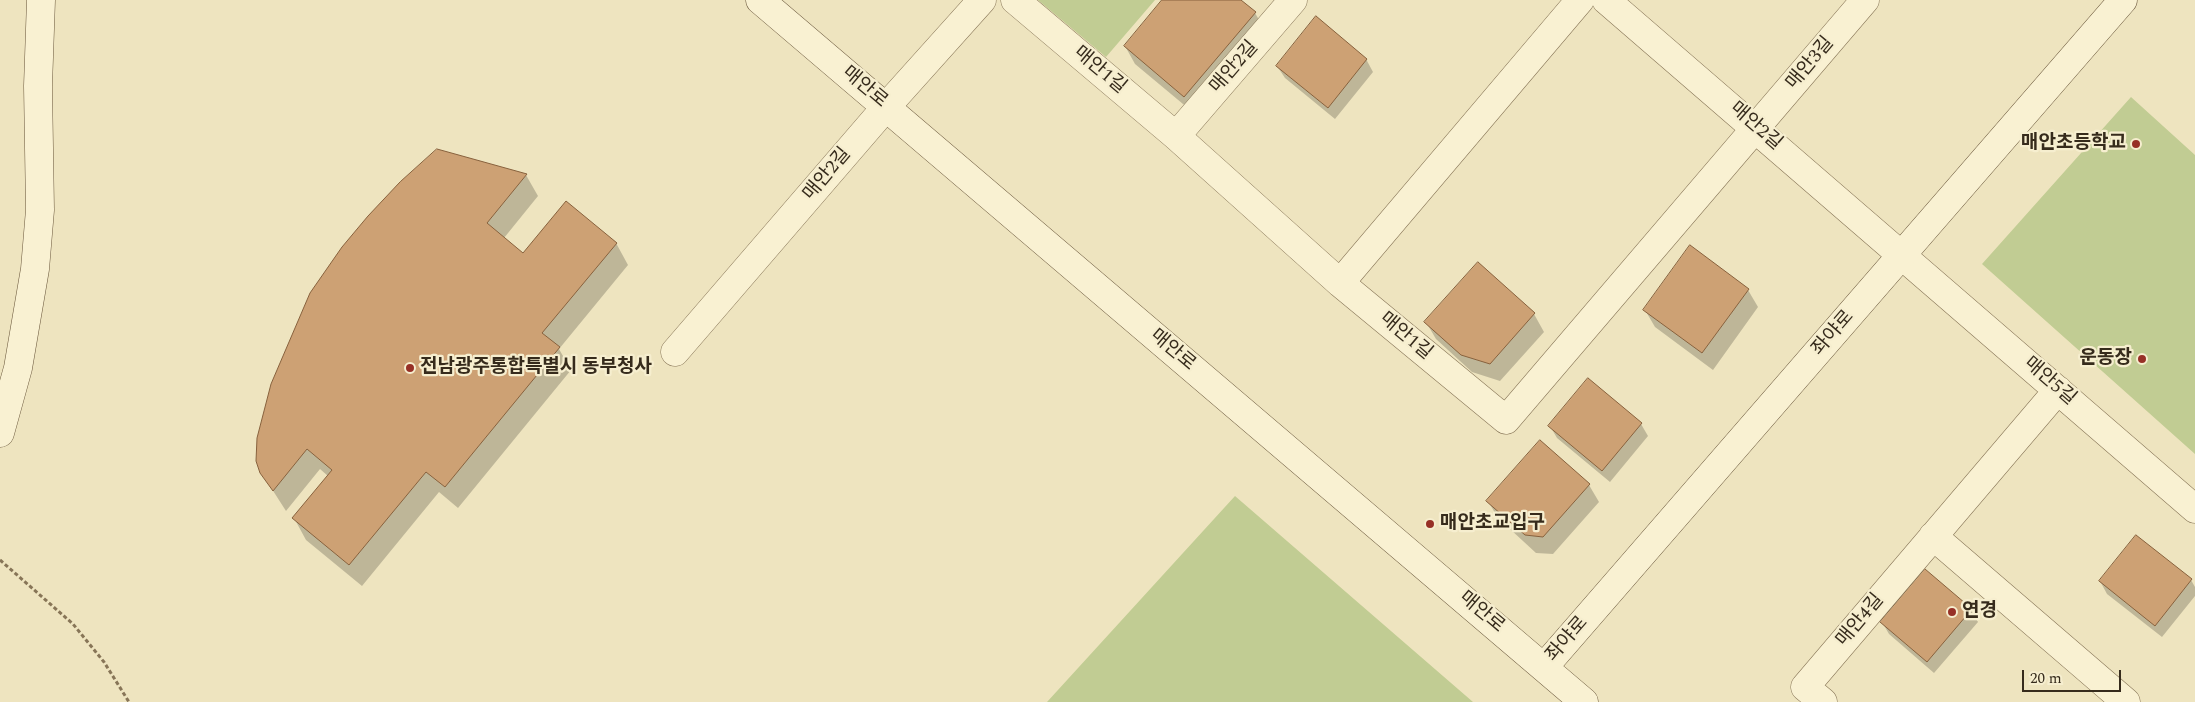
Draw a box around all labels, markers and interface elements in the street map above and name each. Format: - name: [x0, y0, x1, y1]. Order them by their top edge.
- street label: 매안3길: [1782, 33, 1840, 95]
- street label: 매안2길: [1206, 37, 1264, 99]
- street label: 매안1길: [1068, 42, 1130, 100]
- street label: 매안로: [837, 62, 891, 114]
- street label: 매안2길: [1724, 98, 1786, 156]
- place label: 매안초등학교: [2021, 133, 2126, 155]
- marker: 매안초등학교: [2130, 138, 2142, 150]
- street label: 매안2길: [799, 144, 857, 206]
- street label: 좌야로: [1808, 307, 1860, 361]
- street label: 매안1길: [1374, 308, 1436, 366]
- street label: 매안로: [1145, 325, 1199, 377]
- place label: 운동장: [2080, 348, 2132, 370]
- street label: 매안5길: [2018, 353, 2080, 411]
- marker: 운동장: [2136, 353, 2148, 365]
- place label: 전남광주통합특별시 동부청사: [420, 357, 652, 379]
- marker: 전남광주통합특별시 동부청사: [404, 362, 416, 374]
- place label: 매안초교입구: [1440, 513, 1545, 535]
- marker: 매안초교입구: [1424, 518, 1436, 530]
- street label: 매안로: [1454, 587, 1508, 639]
- street label: 매안4길: [1832, 590, 1890, 652]
- place label: 연경: [1962, 601, 1997, 623]
- marker: 연경: [1946, 606, 1958, 618]
- street label: 좌야로: [1542, 613, 1594, 667]
- scale bar: [2025, 660, 2124, 692]
- text: 20 m: [2030, 667, 2062, 690]

